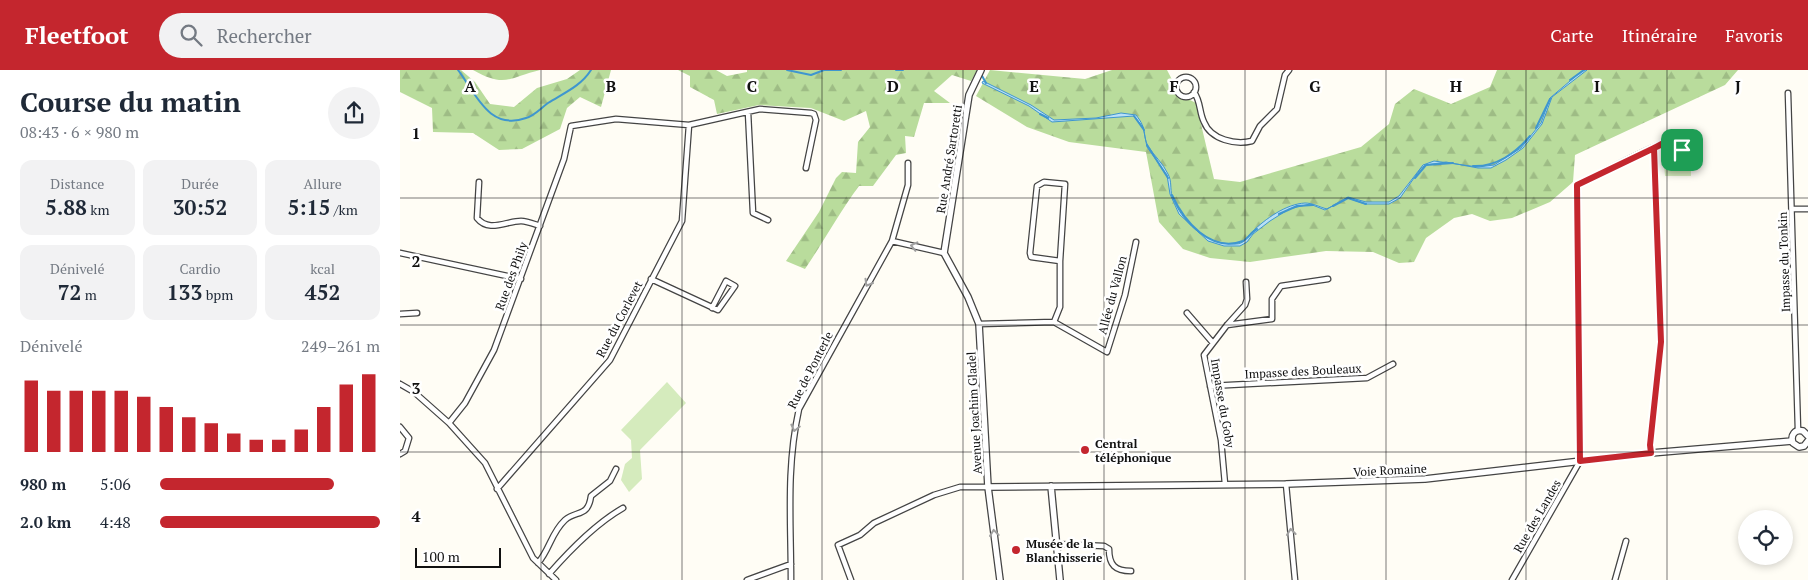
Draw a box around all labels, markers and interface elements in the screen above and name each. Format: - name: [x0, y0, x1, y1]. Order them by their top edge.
- search box: [159, 13, 509, 58]
- text: Fleetfoot: [25, 19, 129, 51]
- icon: search: [177, 21, 205, 49]
- text: Rechercher: [217, 23, 312, 48]
- text: Carte: [1550, 23, 1594, 47]
- text: Itinéraire: [1622, 23, 1697, 47]
- text: Favoris: [1725, 23, 1783, 47]
- text: A: [464, 75, 476, 97]
- text: B: [606, 75, 616, 97]
- text: C: [747, 75, 757, 97]
- text: D: [887, 75, 899, 97]
- text: E: [1029, 75, 1039, 97]
- text: F: [1169, 75, 1179, 97]
- text: G: [1309, 75, 1321, 97]
- text: H: [1450, 75, 1462, 97]
- text: I: [1594, 75, 1600, 97]
- text: J: [1735, 75, 1741, 97]
- text: Course du matin: [20, 83, 241, 120]
- button: share: [328, 87, 380, 139]
- street label: Rue André Sartoretti: [933, 103, 965, 215]
- text: 08:43 · 6 × 980 m: [20, 121, 139, 143]
- text: 1: [411, 122, 421, 144]
- pin: [1661, 129, 1703, 171]
- icon: arrive: [1668, 136, 1696, 164]
- text: Distance: [50, 174, 104, 193]
- text: Durée: [181, 174, 219, 193]
- text: Allure: [303, 174, 342, 193]
- text: 5.88: [45, 193, 87, 221]
- text: 30:52: [173, 193, 227, 221]
- text: 5:15: [287, 193, 330, 221]
- text: km: [87, 200, 110, 219]
- text: /km: [330, 200, 358, 219]
- street label: Impasse du Tonkin: [1775, 211, 1793, 313]
- street label: Rue des Phily: [492, 239, 531, 312]
- one-way arrow: [910, 241, 919, 252]
- text: 2: [411, 250, 421, 272]
- street label: Allée du Vallon: [1094, 254, 1130, 336]
- text: Dénivelé: [50, 259, 105, 278]
- text: Cardio: [179, 259, 221, 278]
- text: kcal: [310, 259, 335, 278]
- text: 72: [58, 278, 81, 306]
- text: 133: [167, 278, 202, 306]
- text: 452: [305, 278, 340, 306]
- street label: Rue du Corlevet: [593, 278, 646, 360]
- one-way arrow: [864, 278, 874, 287]
- text: m: [81, 285, 97, 304]
- text: bpm: [202, 285, 233, 304]
- street label: Rue de Ponterle: [784, 329, 836, 411]
- text: Dénivelé: [20, 335, 82, 357]
- text: 249–261 m: [301, 335, 380, 357]
- street label: Avenue Joachim Gladel: [963, 351, 985, 475]
- street label: Impasse du Goby: [1208, 357, 1238, 450]
- street label: Impasse des Bouleaux: [1244, 360, 1363, 382]
- text: 3: [411, 377, 421, 399]
- one-way arrow: [790, 423, 801, 432]
- place label: Central téléphonique: [1095, 436, 1172, 465]
- marker: Central téléphonique: [1079, 444, 1091, 456]
- street label: Voie Romaine: [1353, 461, 1427, 479]
- text: 980 m: [20, 473, 66, 495]
- text: 5:06: [100, 473, 131, 495]
- street label: Rue des Landes: [1510, 477, 1564, 555]
- text: 4: [411, 505, 421, 527]
- map controls: [1738, 510, 1793, 565]
- button: locate: [1738, 510, 1793, 565]
- text: 2.0 km: [20, 511, 71, 533]
- text: 4:48: [100, 511, 131, 533]
- one-way arrow: [1286, 527, 1297, 535]
- one-way arrow: [989, 529, 999, 538]
- place label: Musée de la Blanchisserie: [1026, 536, 1103, 565]
- marker: Musée de la Blanchisserie: [1010, 544, 1022, 556]
- scale bar: [415, 545, 501, 568]
- text: 100 m: [422, 547, 460, 566]

